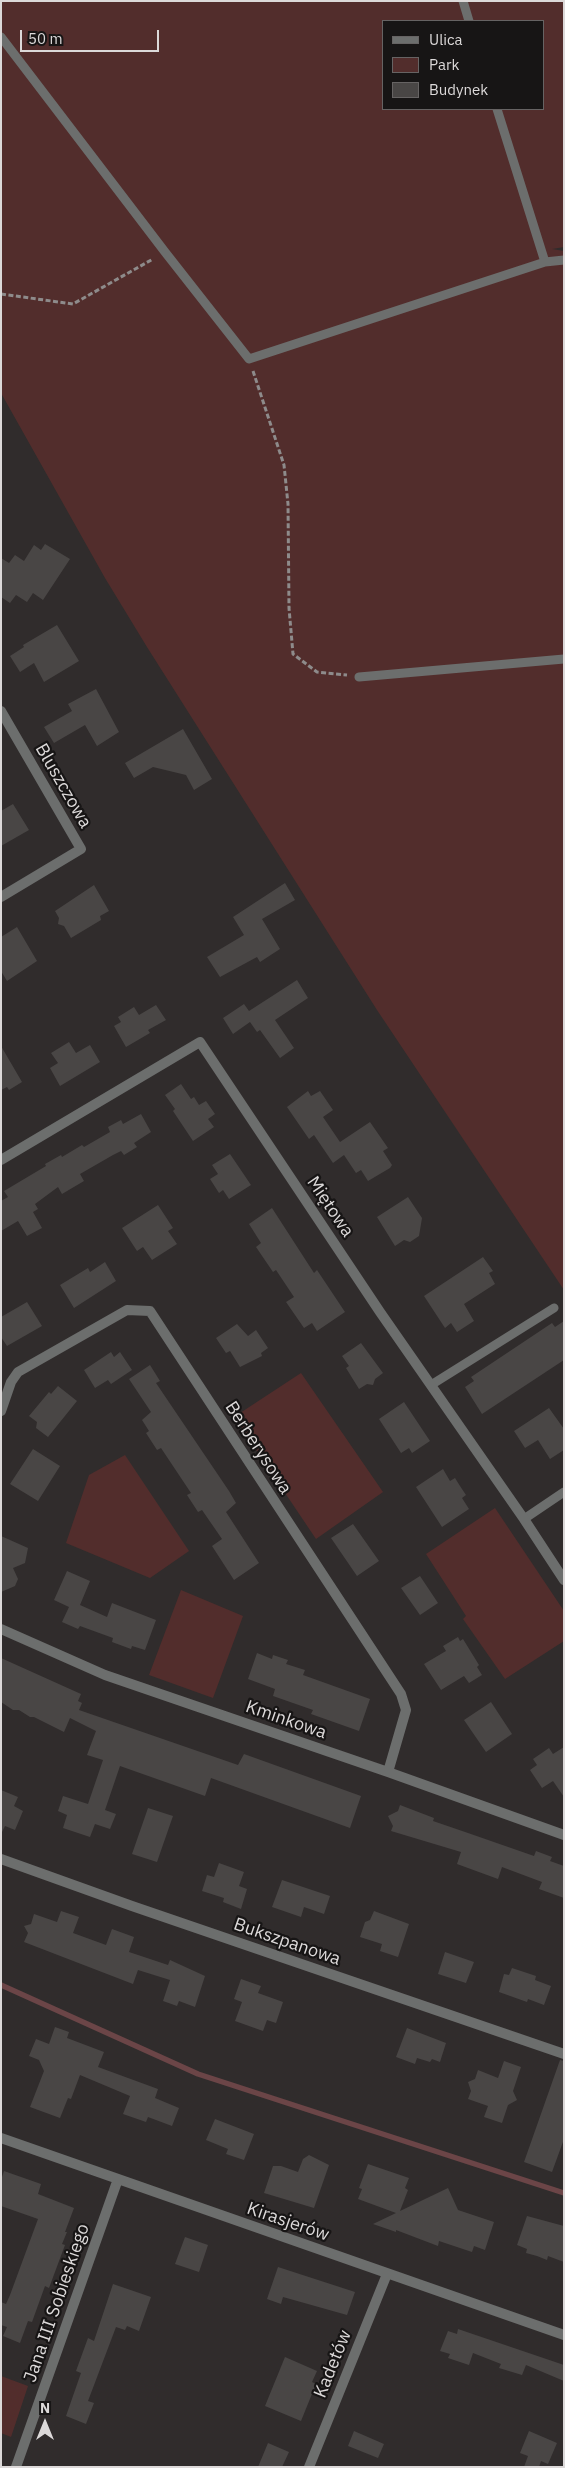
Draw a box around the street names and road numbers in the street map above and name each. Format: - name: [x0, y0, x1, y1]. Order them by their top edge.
- street label: Bluszczowa: [30, 740, 96, 832]
- street label: Miętowa: [302, 1173, 358, 1241]
- street label: Berberysowa: [220, 1398, 296, 1498]
- street label: Kminkowa: [243, 1696, 329, 1744]
- street label: Bukszpanowa: [231, 1914, 343, 1970]
- street label: Kirasjerów: [244, 2198, 332, 2246]
- street label: Jana III Sobieskiego: [20, 2221, 94, 2385]
- street label: Kadetów: [310, 2327, 356, 2401]

